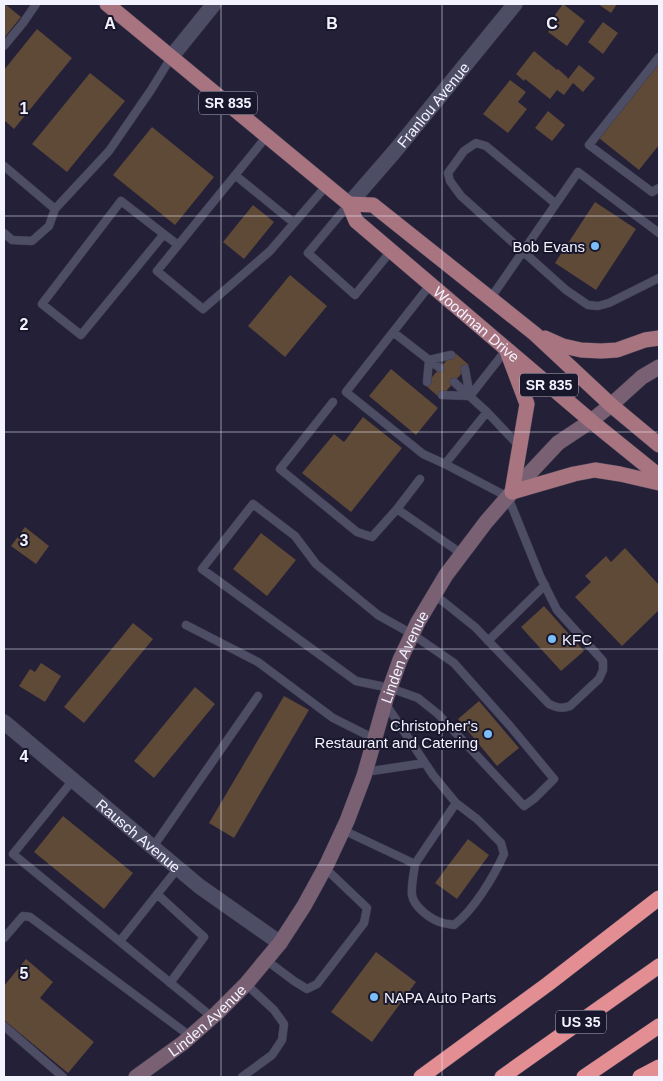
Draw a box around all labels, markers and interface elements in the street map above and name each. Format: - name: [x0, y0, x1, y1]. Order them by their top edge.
- text: A: [104, 15, 116, 32]
- text: B: [326, 15, 338, 32]
- text: C: [546, 15, 558, 32]
- street label: Franlou Avenue: [393, 59, 473, 151]
- road number: SR 835: [199, 92, 257, 115]
- text: 1: [20, 100, 29, 117]
- place label: Bob Evans: [512, 238, 585, 255]
- marker: Bob Evans: [589, 240, 601, 252]
- street label: Woodman Drive: [430, 283, 523, 365]
- text: 2: [20, 316, 29, 333]
- road number: SR 835: [520, 374, 578, 396]
- text: 3: [20, 532, 29, 549]
- street label: Linden Avenue: [377, 608, 431, 705]
- place label: KFC: [562, 631, 592, 648]
- marker: KFC: [546, 633, 558, 645]
- place label: Christopher's Restaurant and Catering: [315, 717, 478, 751]
- marker: Christopher's Restaurant and Catering: [482, 728, 494, 740]
- text: 4: [20, 748, 29, 765]
- street label: Rausch Avenue: [93, 795, 184, 876]
- text: 5: [20, 965, 29, 982]
- street label: Linden Avenue: [165, 981, 249, 1060]
- place label: NAPA Auto Parts: [384, 989, 496, 1006]
- marker: NAPA Auto Parts: [368, 991, 380, 1003]
- road number: US 35: [556, 1010, 606, 1034]

